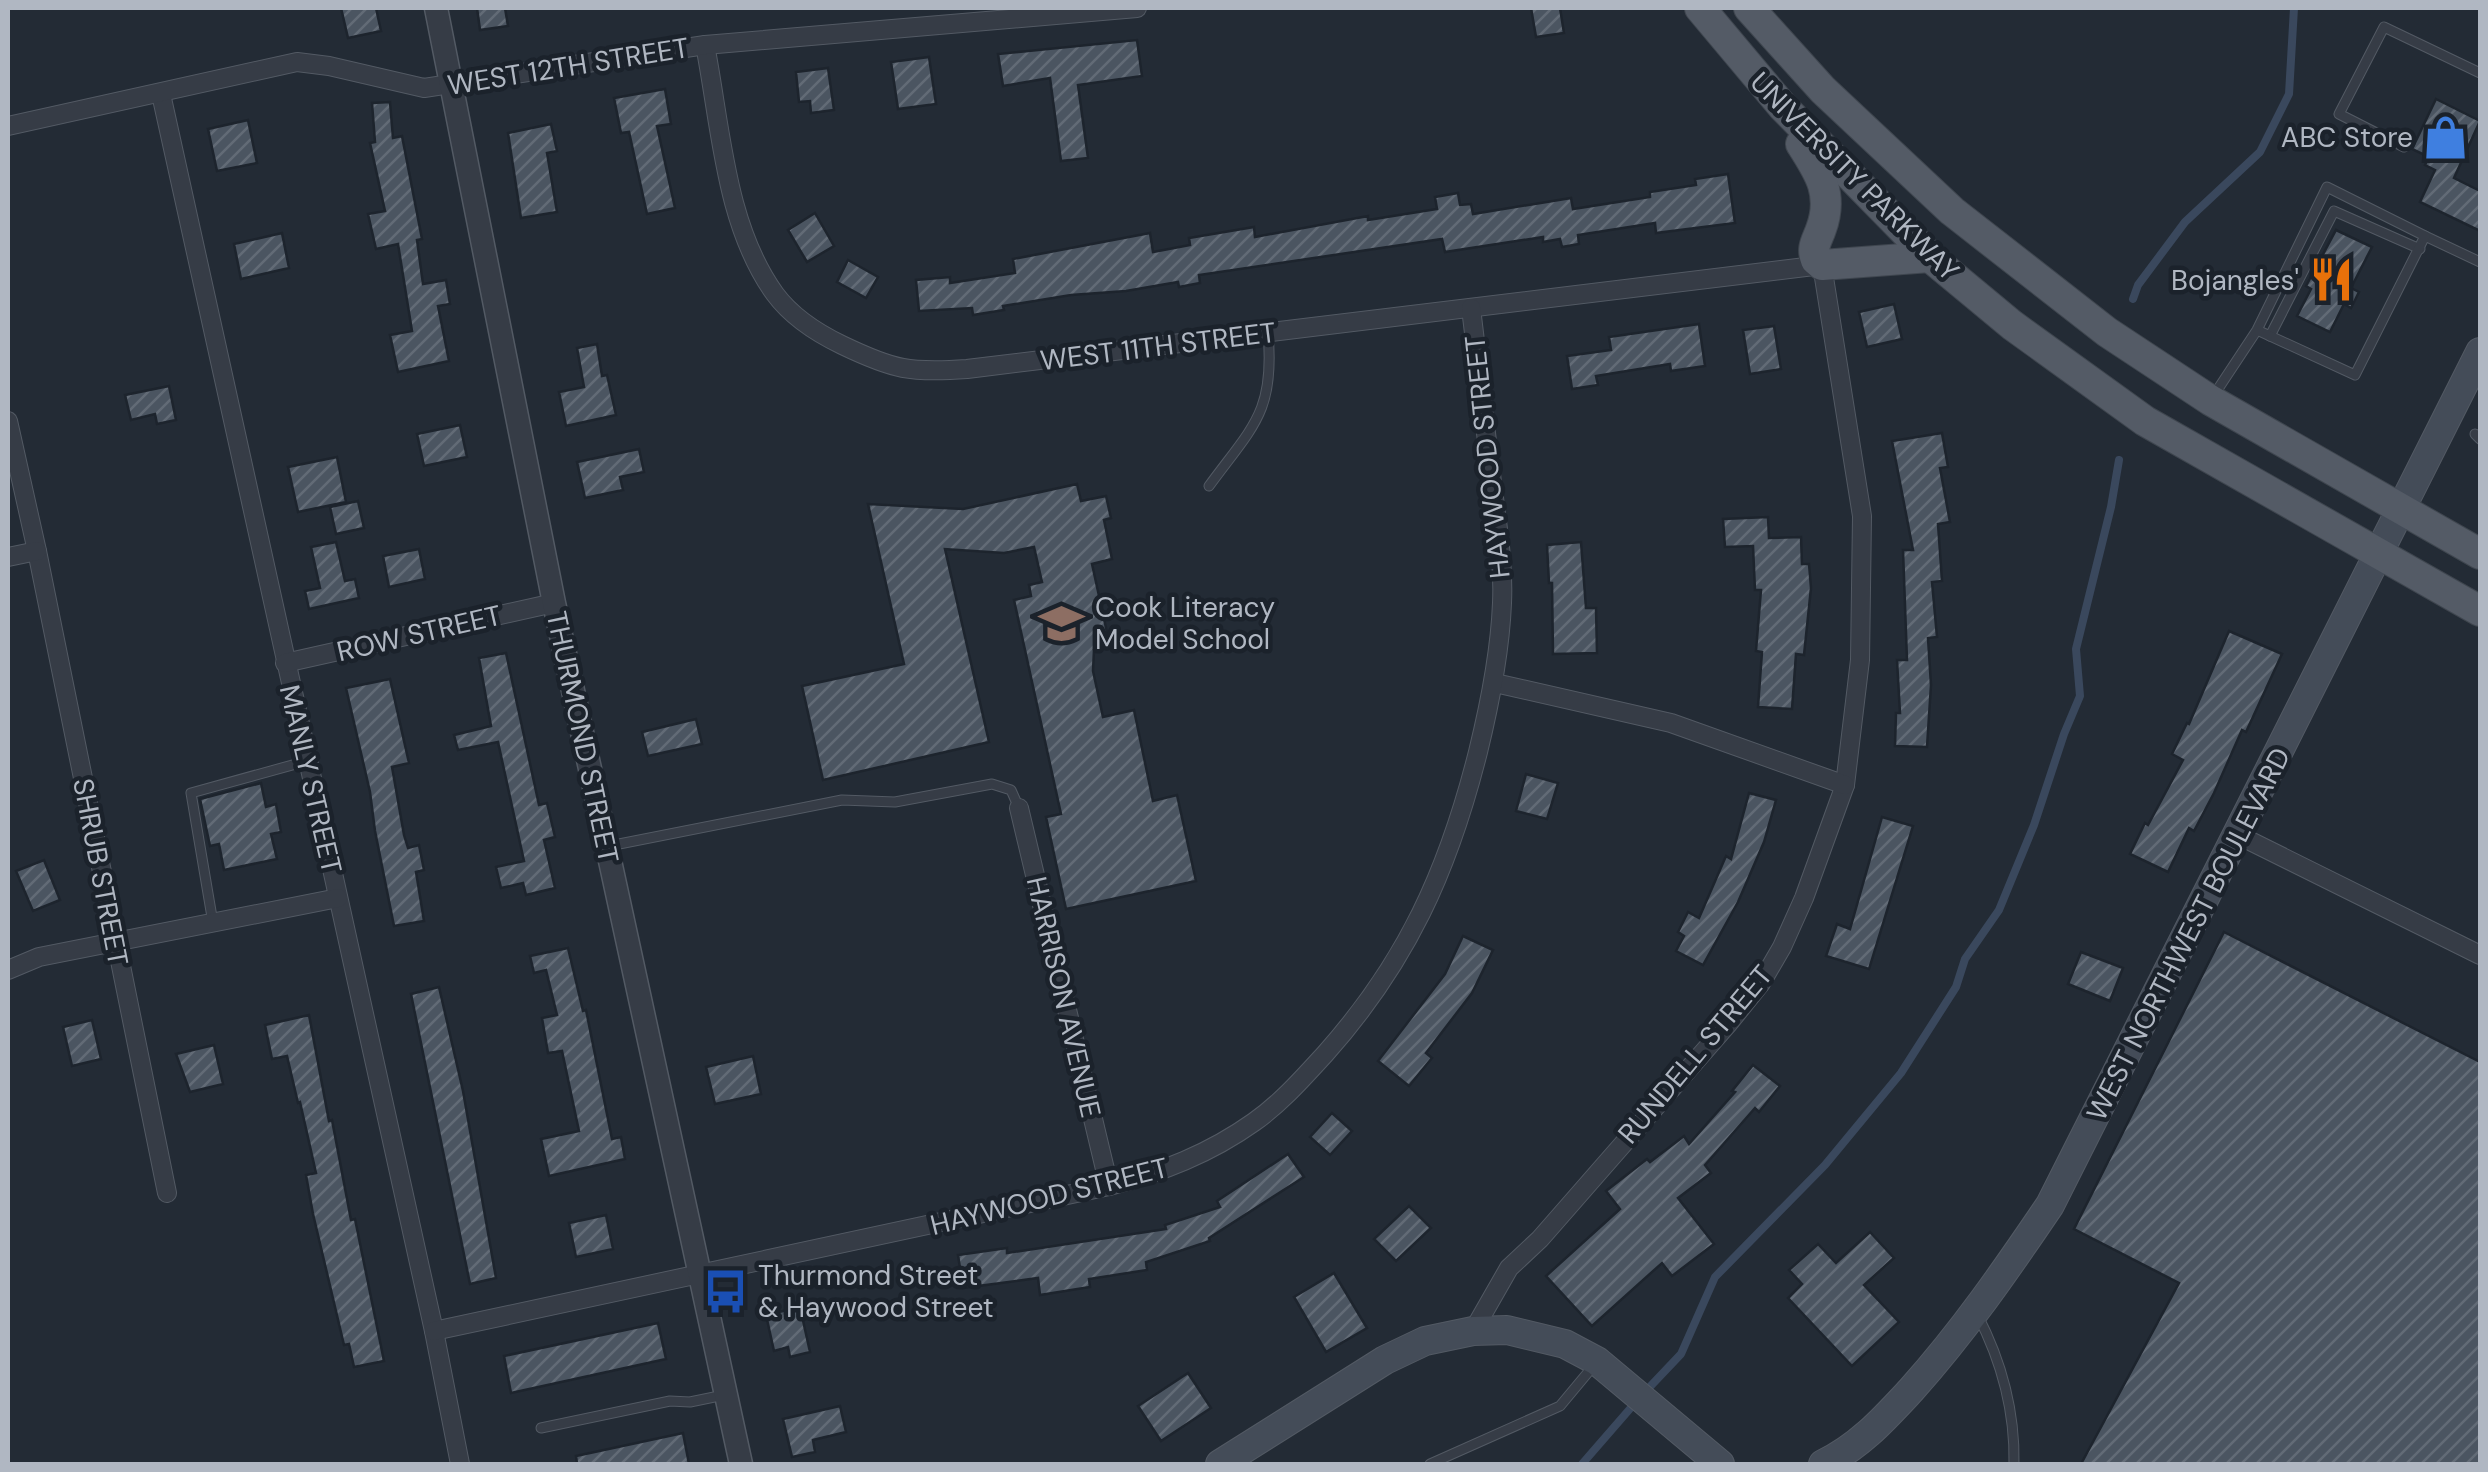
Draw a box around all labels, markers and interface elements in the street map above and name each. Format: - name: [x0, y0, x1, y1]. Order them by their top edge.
- street label: WEST 12TH STREET: [445, 29, 691, 104]
- street label: UNIVERSITY PARKWAY: [1742, 64, 1967, 289]
- shop icon: ABC Store: [2422, 113, 2470, 161]
- place label: ABC Store: [2281, 119, 2413, 156]
- restaurant icon: Bojangles': [2308, 256, 2356, 304]
- place label: Bojangles': [2171, 262, 2299, 299]
- street label: WEST 11TH STREET: [1038, 314, 1278, 379]
- street label: HAYWOOD STREET: [1456, 334, 1519, 580]
- place label: Cook Literacy Model School: [1095, 589, 1275, 658]
- street label: ROW STREET: [333, 597, 505, 670]
- school or university icon: Cook Literacy Model School: [1038, 599, 1086, 647]
- street label: THURMOND STREET: [538, 608, 627, 866]
- street label: MANLY STREET: [271, 681, 350, 877]
- street label: WEST NORTHWEST BOULEVARD: [2078, 741, 2299, 1127]
- street label: SHRUB STREET: [64, 775, 137, 969]
- street label: HARRISON AVENUE: [1018, 873, 1109, 1121]
- street label: RUNDELL STREET: [1610, 957, 1781, 1151]
- street label: HAYWOOD STREET: [926, 1149, 1172, 1244]
- place label: Thurmond Street & Haywood Street: [758, 1257, 994, 1326]
- bus stop icon: Thurmond Street & Haywood Street: [701, 1267, 749, 1315]

